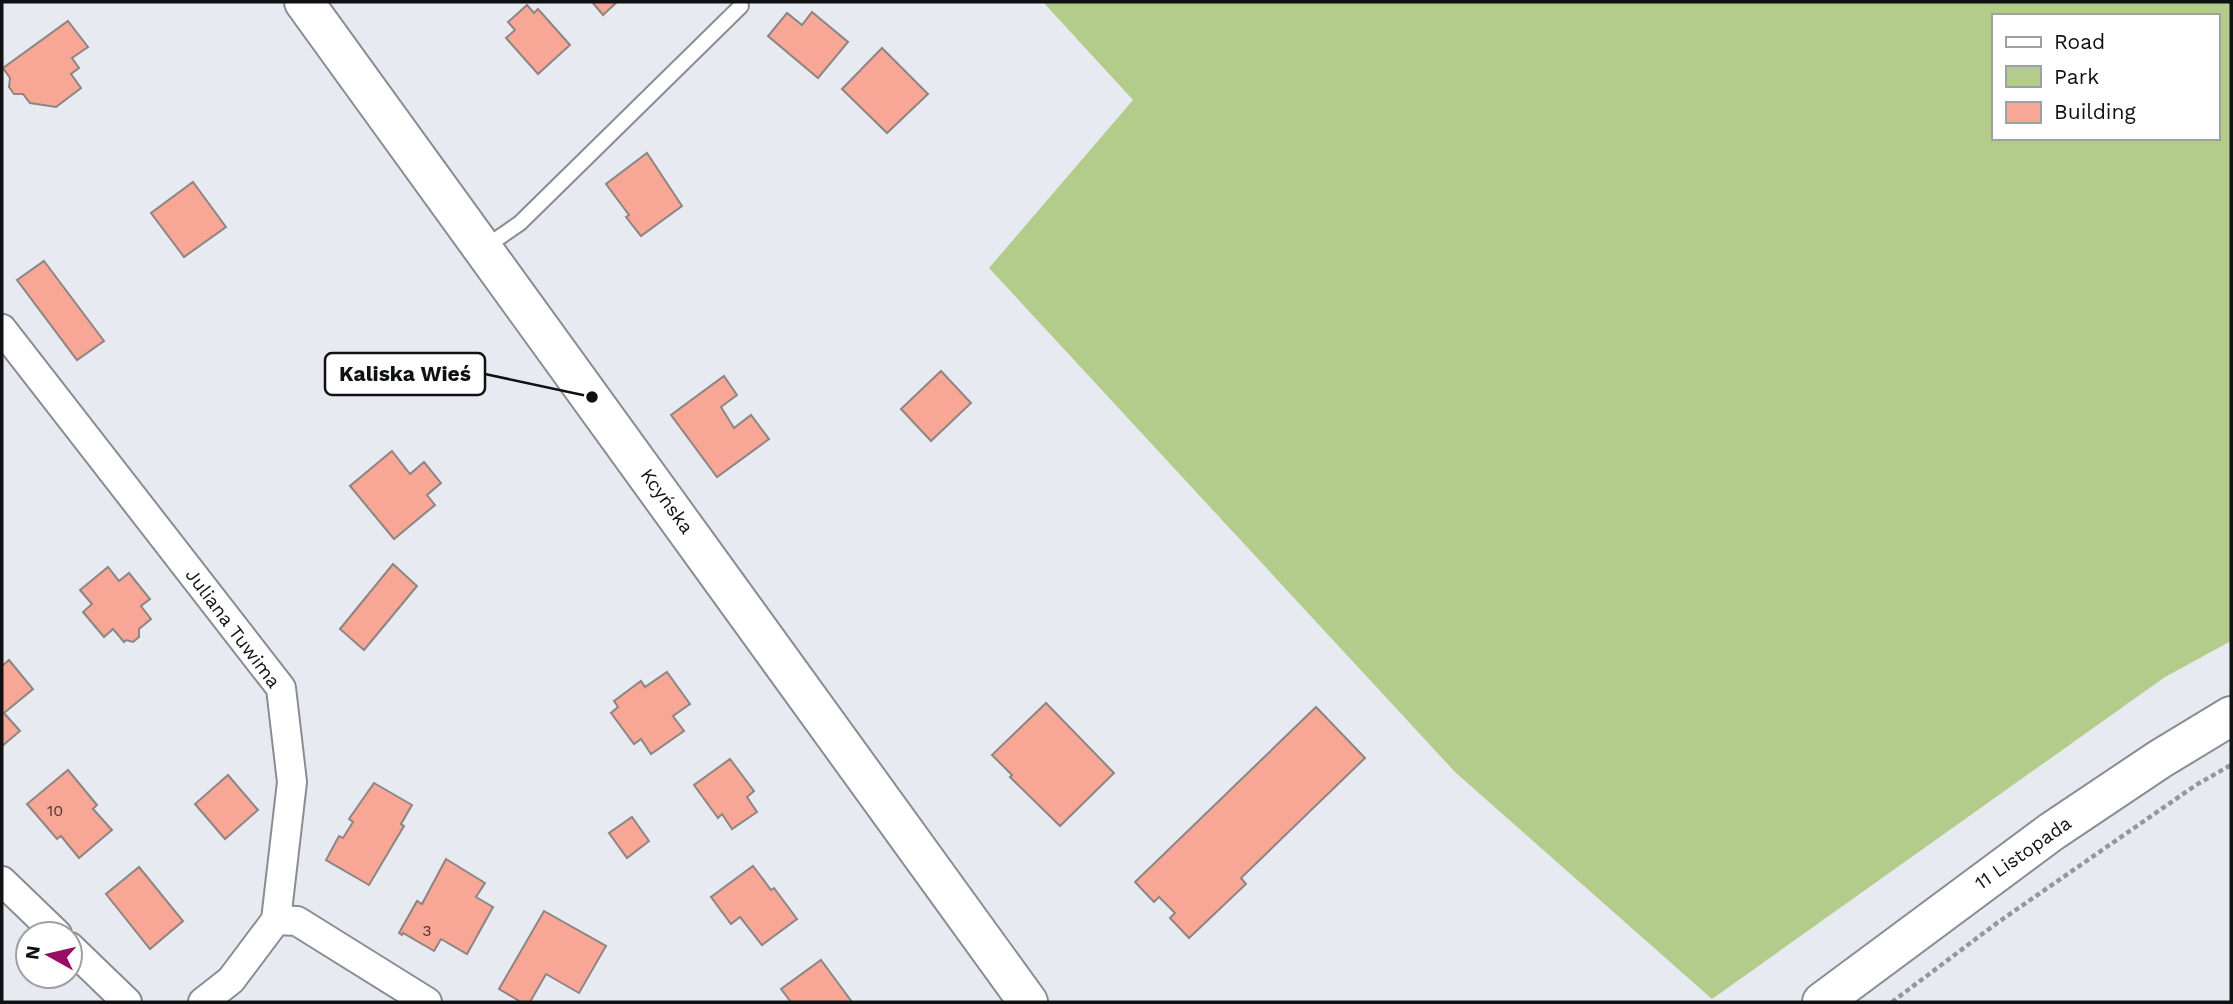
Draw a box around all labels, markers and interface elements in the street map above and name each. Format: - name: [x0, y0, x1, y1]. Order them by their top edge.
- legend: [1992, 14, 2219, 140]
- text: Road: [2054, 29, 2105, 54]
- text: Park: [2054, 64, 2099, 89]
- text: Building: [2054, 99, 2136, 124]
- callout: Kaliska Wieś: [325, 353, 485, 395]
- text: Kaliska Wieś: [339, 361, 471, 386]
- street label: Kcyńska: [636, 464, 698, 538]
- street label: Juliana Tuwima: [181, 564, 286, 693]
- house number: 10: [47, 801, 63, 820]
- street label: 11 Listopada: [1970, 811, 2076, 895]
- north arrow: [14, 920, 84, 990]
- house number: 3: [422, 921, 432, 940]
- text: N: [20, 944, 45, 961]

